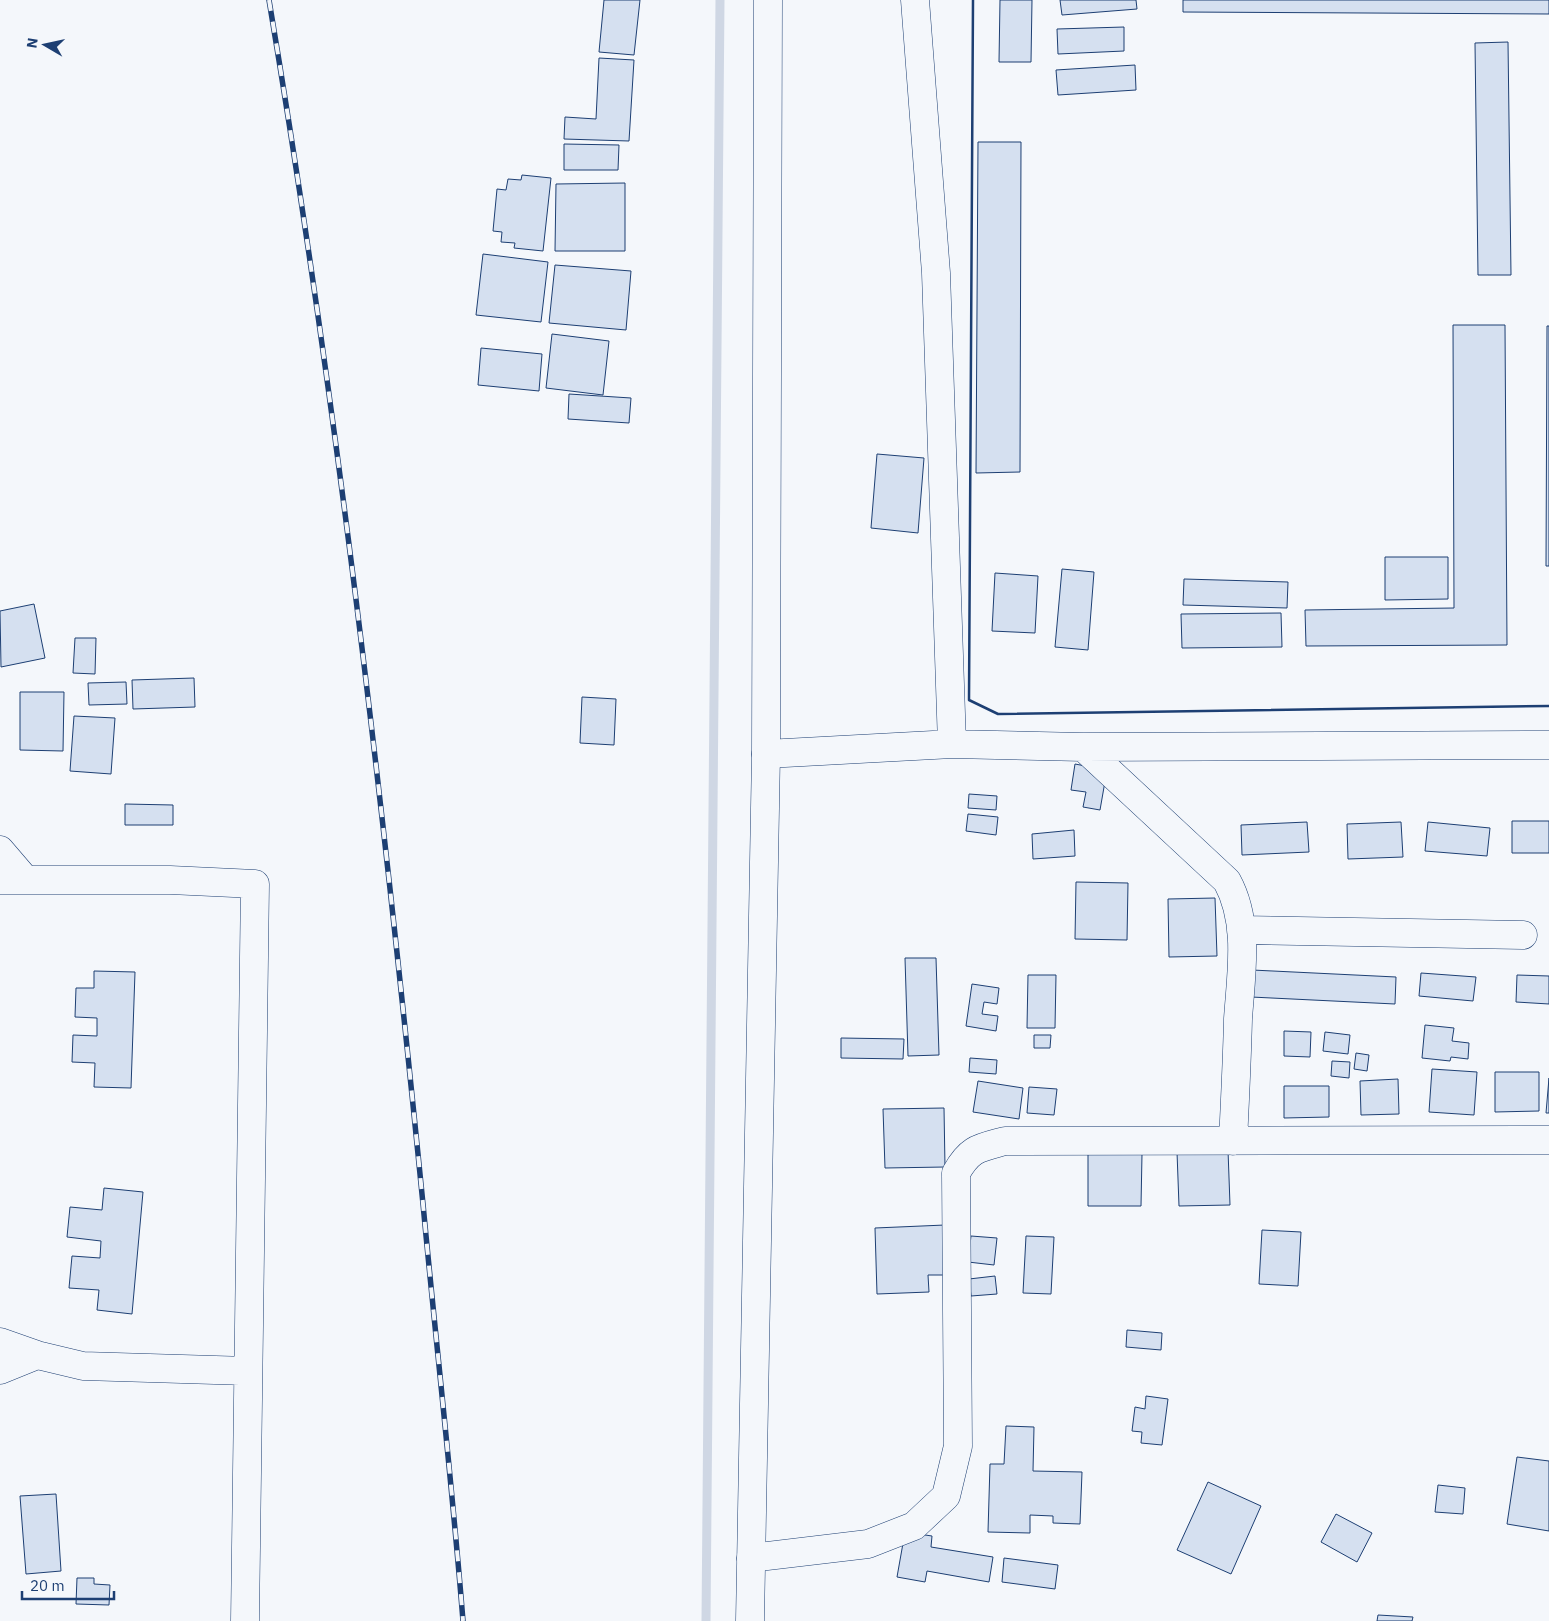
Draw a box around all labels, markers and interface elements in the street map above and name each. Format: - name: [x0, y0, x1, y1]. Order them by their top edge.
- north arrow: [20, 20, 70, 70]
- text: N: [22, 37, 42, 49]
- scale bar: [22, 1568, 115, 1600]
- text: 20 m: [30, 1576, 65, 1595]

